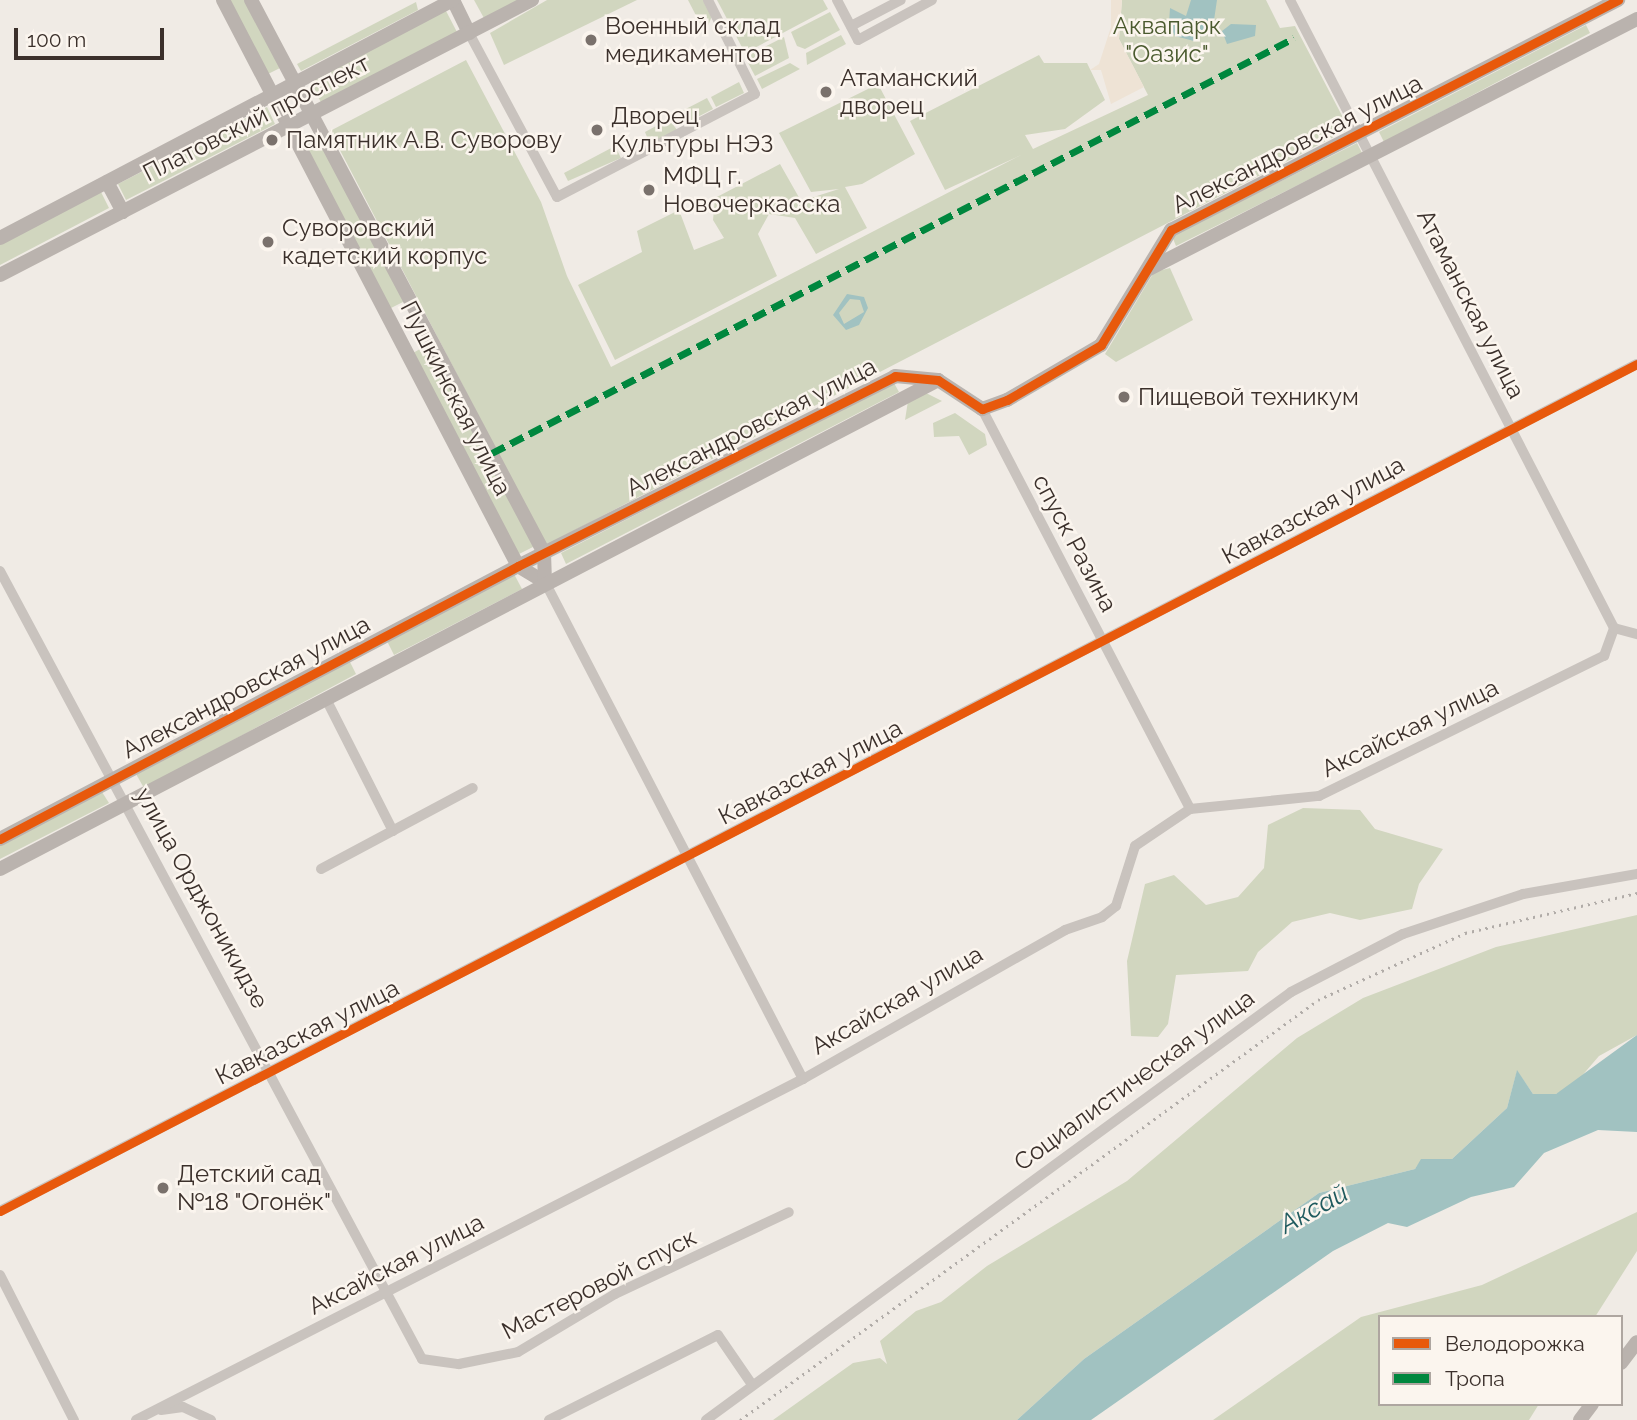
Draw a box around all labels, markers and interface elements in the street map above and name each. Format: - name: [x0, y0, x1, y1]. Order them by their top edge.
- place label: Военный склад медикаментов: [605, 12, 780, 68]
- park label: Аквапарк "Оазис": [1113, 12, 1221, 68]
- scale bar: [18, 14, 168, 58]
- text: 100 m: [27, 27, 86, 52]
- marker: Военный склад медикаментов: [583, 32, 599, 48]
- street label: Платовский проспект: [138, 48, 374, 188]
- place label: Атаманский дворец: [840, 64, 978, 120]
- street label: Александровская улица: [1167, 68, 1427, 220]
- marker: Атаманский дворец: [818, 84, 834, 100]
- place label: Дворец Культуры НЭЗ: [611, 102, 773, 158]
- marker: Дворец Культуры НЭЗ: [589, 122, 605, 138]
- place label: Памятник А.В. Суворову: [286, 126, 563, 154]
- marker: Памятник А.В. Суворову: [264, 132, 280, 148]
- place label: МФЦ г. Новочеркасска: [663, 162, 840, 218]
- marker: МФЦ г. Новочеркасска: [641, 182, 657, 198]
- street label: Атаманская улица: [1411, 204, 1531, 404]
- place label: Суворовский кадетский корпус: [282, 214, 488, 270]
- marker: Суворовский кадетский корпус: [260, 234, 276, 250]
- street label: Пушкинская улица: [394, 296, 518, 500]
- street label: Александровская улица: [621, 351, 881, 503]
- place label: Пищевой техникум: [1138, 383, 1359, 411]
- marker: Пищевой техникум: [1116, 389, 1132, 405]
- street label: Кавказская улица: [1217, 450, 1409, 570]
- street label: спуск Разина: [1027, 469, 1123, 617]
- street label: Александровская улица: [117, 609, 375, 765]
- street label: Аксайская улица: [1317, 673, 1503, 783]
- street label: Кавказская улица: [713, 713, 907, 831]
- street label: улица Орджоникидзе: [129, 783, 275, 1013]
- street label: Аксайская улица: [806, 939, 988, 1061]
- street label: Кавказская улица: [210, 973, 404, 1091]
- street label: Социалистическая улица: [1008, 983, 1260, 1177]
- place label: Детский сад №18 "Огонёк": [177, 1160, 331, 1216]
- water label: Аксай: [1274, 1178, 1354, 1240]
- marker: Детский сад №18 "Огонёк": [155, 1180, 171, 1196]
- street label: Аксайская улица: [303, 1207, 489, 1321]
- street label: Мастеровой спуск: [497, 1223, 701, 1345]
- legend: [1378, 1315, 1623, 1406]
- text: Велодорожка: [1445, 1331, 1585, 1356]
- text: Тропа: [1445, 1366, 1505, 1391]

